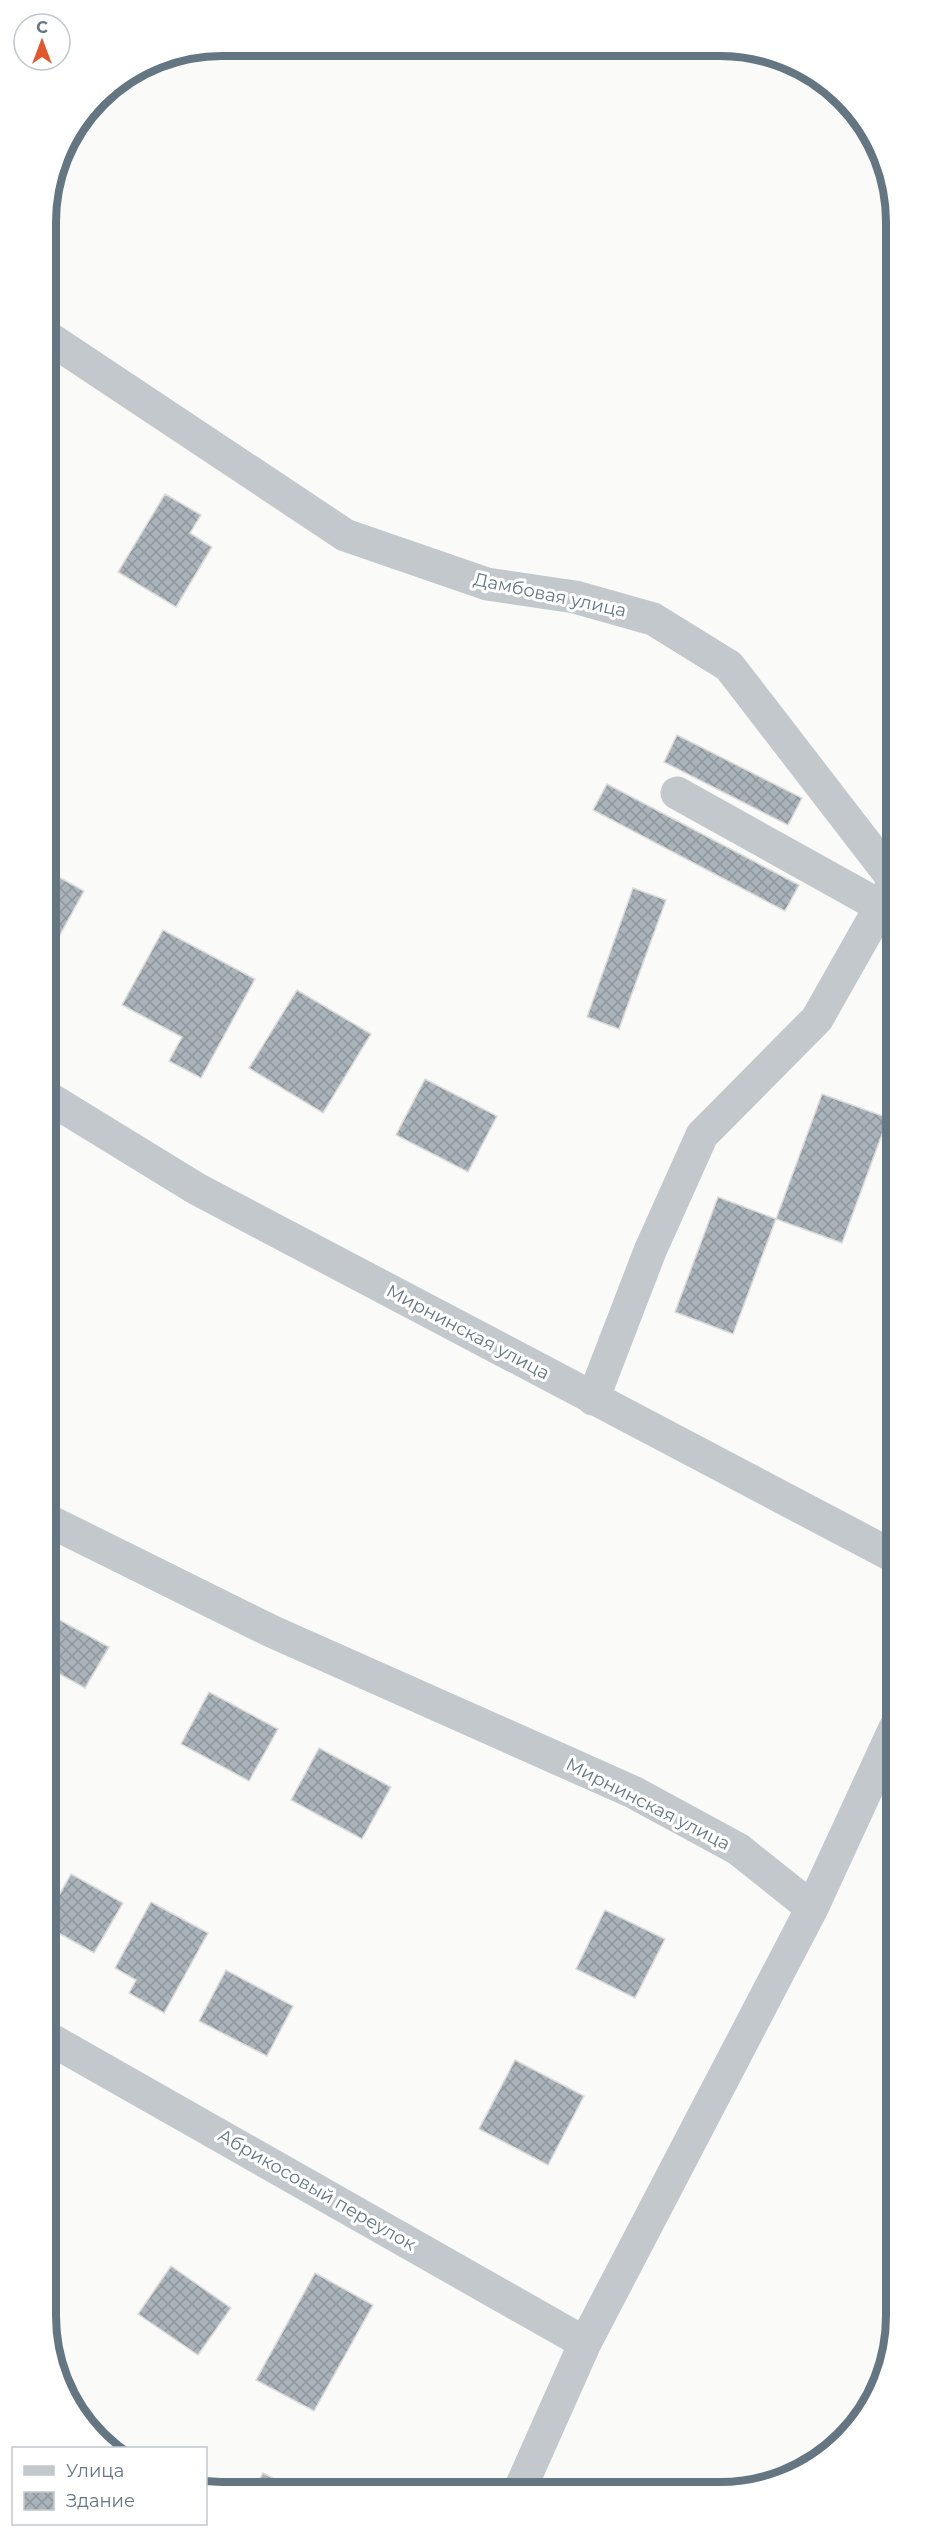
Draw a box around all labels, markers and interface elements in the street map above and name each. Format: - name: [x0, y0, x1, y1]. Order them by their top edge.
- north arrow: [12, 12, 72, 72]
- text: С: [36, 18, 48, 37]
- street label: Дамбовая улица: [472, 568, 628, 622]
- street label: Мирнинская улица: [383, 1280, 553, 1384]
- street label: Мирнинская улица: [562, 1753, 734, 1855]
- street label: Абрикосовый переулок: [214, 2124, 420, 2256]
- legend: [12, 2447, 207, 2525]
- text: Улица: [66, 2460, 124, 2482]
- text: Здание: [66, 2490, 135, 2512]

